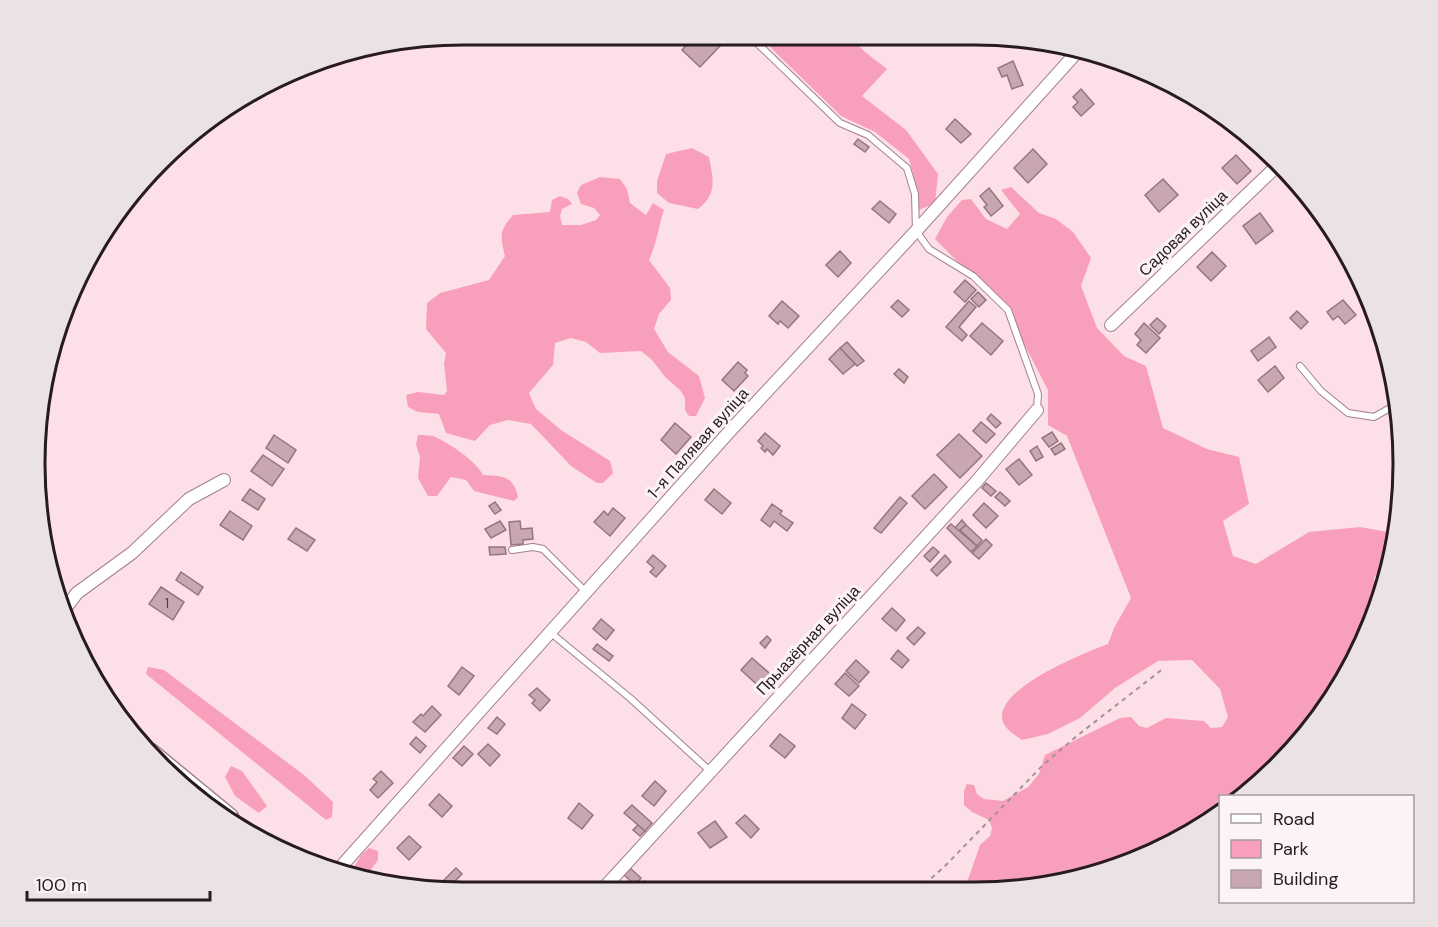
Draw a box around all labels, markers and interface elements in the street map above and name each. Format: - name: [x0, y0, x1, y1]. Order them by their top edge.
- street label: Садовая вуліца: [1134, 185, 1232, 281]
- street label: 1-я Палявая вуліца: [643, 383, 753, 503]
- street label: Прыазёрная вуліца: [752, 580, 865, 700]
- house number: 1: [165, 594, 169, 612]
- legend: [1219, 795, 1414, 903]
- text: Road: [1273, 807, 1315, 831]
- text: Park: [1273, 837, 1309, 861]
- scale bar: [27, 864, 210, 902]
- text: Building: [1273, 867, 1338, 891]
- text: 100 m: [36, 873, 87, 897]

